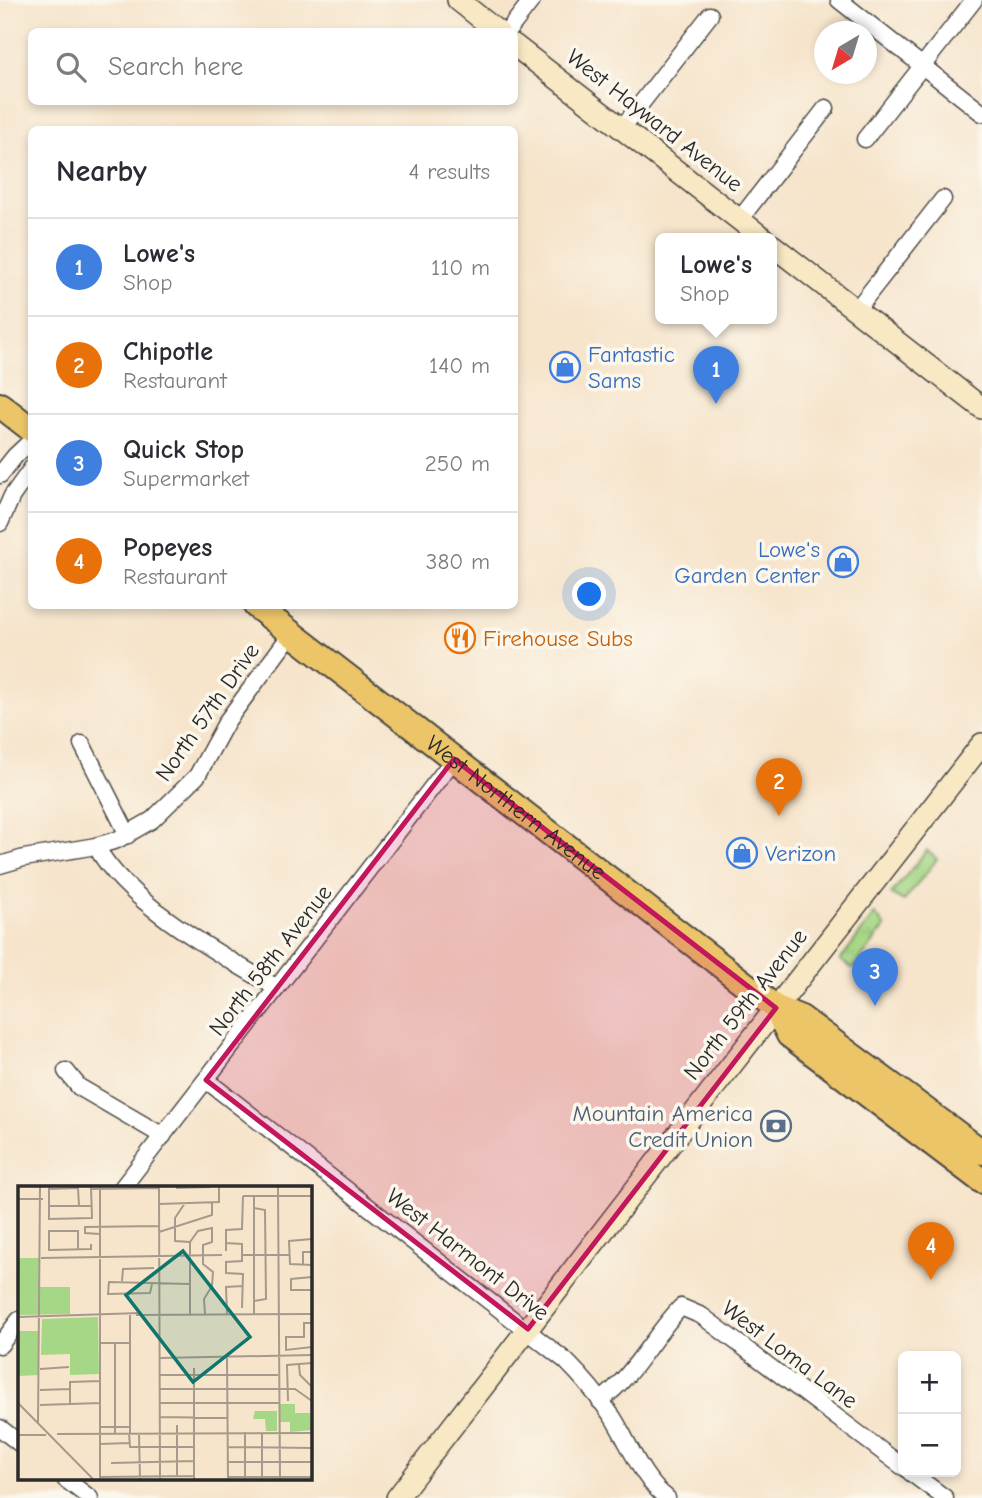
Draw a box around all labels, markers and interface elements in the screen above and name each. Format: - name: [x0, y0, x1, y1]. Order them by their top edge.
- north arrow: [814, 21, 877, 84]
- search box: [28, 28, 518, 105]
- street label: West Hayward Avenue: [561, 43, 748, 198]
- icon: search: [52, 48, 90, 86]
- text: Search here: [108, 52, 243, 82]
- text: Nearby: [56, 154, 147, 189]
- text: 4 results: [408, 158, 490, 185]
- popup: [655, 233, 777, 324]
- text: Lowe's: [123, 239, 195, 269]
- text: Lowe's: [680, 250, 752, 280]
- text: 1: [74, 254, 84, 281]
- text: 110 m: [431, 254, 490, 281]
- text: Shop: [123, 269, 172, 296]
- text: Shop: [680, 280, 729, 307]
- text: Chipotle: [123, 337, 213, 367]
- place label: Fantastic Sams: [588, 341, 675, 394]
- pin: 1: [693, 346, 739, 404]
- shop icon: Fantastic Sams: [548, 350, 582, 384]
- text: 2: [73, 352, 85, 379]
- text: 140 m: [429, 352, 490, 379]
- text: Restaurant: [123, 367, 227, 394]
- text: Quick Stop: [123, 435, 244, 465]
- text: 3: [73, 450, 85, 477]
- text: 250 m: [425, 450, 490, 477]
- text: Supermarket: [123, 465, 249, 492]
- text: Popeyes: [123, 533, 212, 563]
- place label: Lowe's Garden Center: [674, 536, 821, 589]
- shop icon: Lowe's Garden Center: [826, 545, 860, 579]
- text: 4: [74, 548, 84, 575]
- text: 380 m: [426, 548, 490, 575]
- text: Restaurant: [123, 563, 227, 590]
- your location: [572, 577, 606, 611]
- restaurant icon: Firehouse Subs: [443, 621, 477, 655]
- place label: Firehouse Subs: [483, 625, 633, 652]
- street label: North 57th Drive: [150, 638, 265, 787]
- street label: West Northern Avenue: [421, 730, 611, 886]
- pin: 2: [756, 758, 802, 816]
- shop icon: Verizon: [725, 836, 759, 870]
- place label: Verizon: [765, 840, 836, 867]
- street label: North 58th Avenue: [203, 880, 338, 1041]
- street label: North 59th Avenue: [678, 923, 813, 1085]
- pin: 3: [852, 948, 898, 1006]
- place label: Mountain America Credit Union: [572, 1100, 753, 1153]
- bank icon: Mountain America Credit Union: [759, 1109, 793, 1143]
- street label: West Harmont Drive: [381, 1182, 554, 1326]
- inset map: [18, 1186, 312, 1480]
- pin: 4: [908, 1222, 954, 1280]
- street label: West Loma Lane: [717, 1295, 863, 1414]
- map controls: [898, 1351, 961, 1477]
- button: +: [898, 1351, 961, 1414]
- button: −: [898, 1414, 961, 1477]

